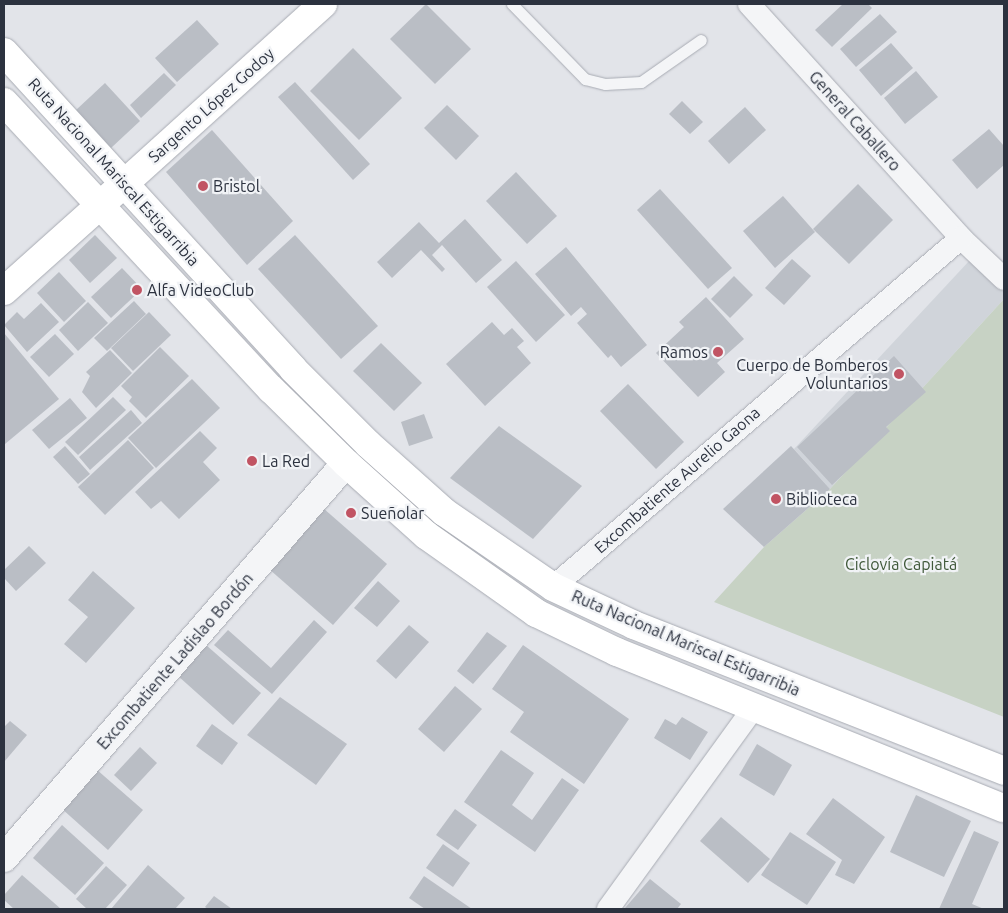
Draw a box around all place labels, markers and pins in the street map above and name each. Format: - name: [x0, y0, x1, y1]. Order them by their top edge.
- place label: Bristol: [213, 176, 260, 196]
- marker: Bristol: [197, 180, 209, 192]
- place label: Alfa VideoClub: [147, 280, 254, 300]
- marker: Alfa VideoClub: [131, 284, 143, 296]
- place label: Ramos: [660, 342, 708, 362]
- marker: Ramos: [712, 346, 724, 358]
- place label: Cuerpo de Bomberos Voluntarios: [736, 355, 888, 393]
- marker: Cuerpo de Bomberos Voluntarios: [892, 367, 906, 381]
- place label: La Red: [262, 451, 310, 471]
- marker: La Red: [246, 455, 258, 467]
- place label: Biblioteca: [786, 489, 858, 509]
- marker: Biblioteca: [770, 493, 782, 505]
- place label: Sueñolar: [361, 503, 424, 523]
- marker: Sueñolar: [345, 507, 357, 519]

